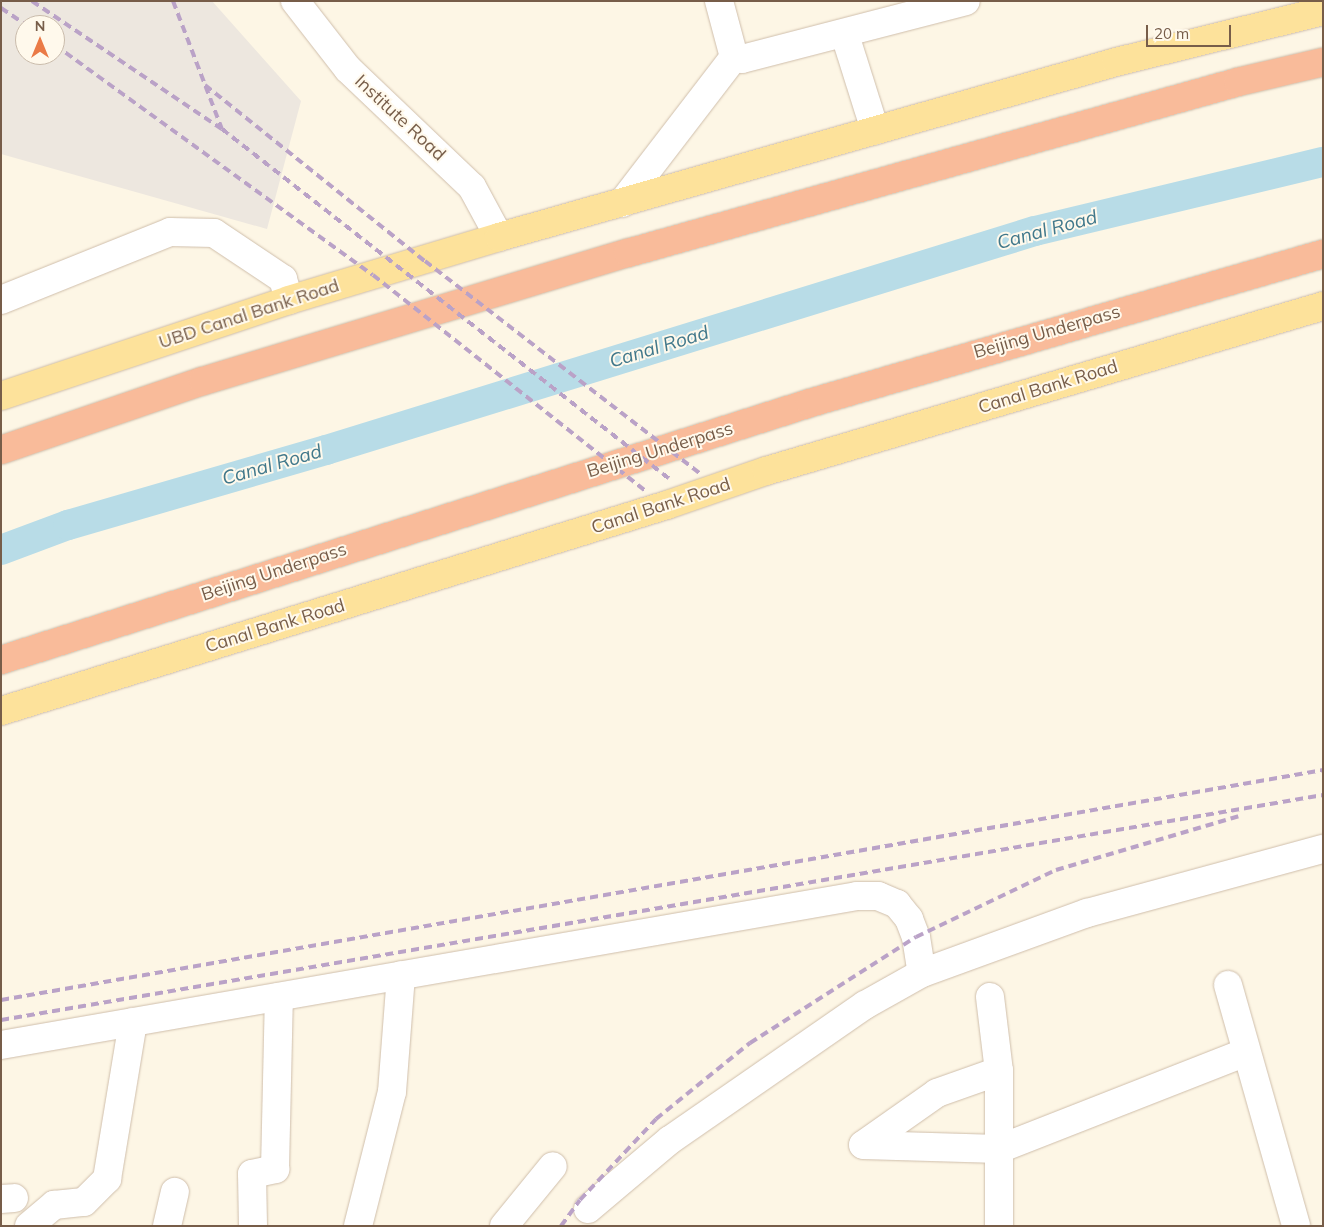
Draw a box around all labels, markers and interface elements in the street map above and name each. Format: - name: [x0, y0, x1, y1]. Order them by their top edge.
- north arrow: [15, 15, 65, 65]
- scale bar: [1149, 15, 1234, 47]
- text: N: [35, 17, 45, 35]
- text: 20 m: [1154, 24, 1189, 43]
- street label: Institute Road: [350, 70, 450, 166]
- water label: Canal Road: [994, 206, 1100, 254]
- street label: UBD Canal Bank Road: [156, 275, 342, 353]
- street label: Beijing Underpass: [971, 301, 1123, 363]
- water label: Canal Road: [607, 321, 711, 373]
- street label: Canal Bank Road: [976, 355, 1120, 419]
- street label: Beijing Underpass: [585, 418, 735, 482]
- water label: Canal Road: [220, 440, 324, 490]
- street label: Canal Bank Road: [589, 473, 733, 539]
- street label: Beijing Underpass: [199, 538, 349, 606]
- street label: Canal Bank Road: [203, 594, 347, 658]

